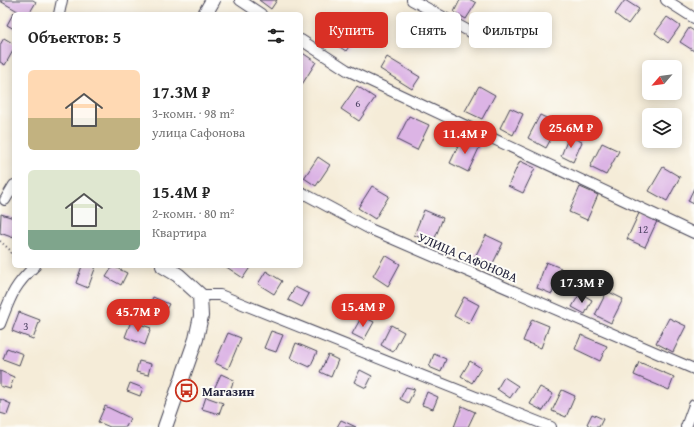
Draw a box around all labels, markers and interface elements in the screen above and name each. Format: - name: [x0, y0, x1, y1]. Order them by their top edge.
- chip: Купить: [315, 12, 388, 48]
- chip: Снять: [396, 12, 461, 48]
- chip: Фильтры: [469, 12, 552, 48]
- text: Объектов: 5: [28, 24, 121, 49]
- icon: filters: [265, 25, 287, 47]
- north arrow: [642, 60, 682, 100]
- map controls: [642, 60, 682, 148]
- text: 17.3M ₽: [152, 79, 210, 104]
- icon: home: [60, 86, 108, 134]
- house number: 6: [355, 95, 361, 111]
- text: 3-комн. · 98 m²: [152, 104, 234, 123]
- button: layers: [642, 108, 682, 148]
- pin: 25.6M ₽: [534, 115, 608, 149]
- text: 25.6M ₽: [549, 118, 593, 137]
- pin: 11.4M ₽: [428, 121, 502, 155]
- text: улица Сафонова: [152, 123, 245, 142]
- text: 11.4M ₽: [443, 124, 487, 143]
- text: 15.4M ₽: [152, 179, 210, 204]
- icon: home: [60, 186, 108, 234]
- text: 2-комн. · 80 m²: [152, 204, 234, 223]
- house number: 12: [638, 221, 648, 237]
- text: Квартира: [152, 223, 207, 242]
- street label: УЛИЦА САФОНОВА: [415, 228, 521, 287]
- pin: 17.3M ₽: [545, 270, 619, 304]
- text: 17.3M ₽: [560, 273, 604, 292]
- pin: 15.4M ₽: [326, 294, 400, 328]
- text: 15.4M ₽: [341, 297, 385, 316]
- pin: 45.7M ₽: [101, 299, 175, 333]
- text: 45.7M ₽: [116, 302, 160, 321]
- house number: 3: [23, 318, 29, 334]
- bus stop icon: Магазин: [174, 378, 200, 404]
- place label: Магазин: [202, 382, 254, 401]

